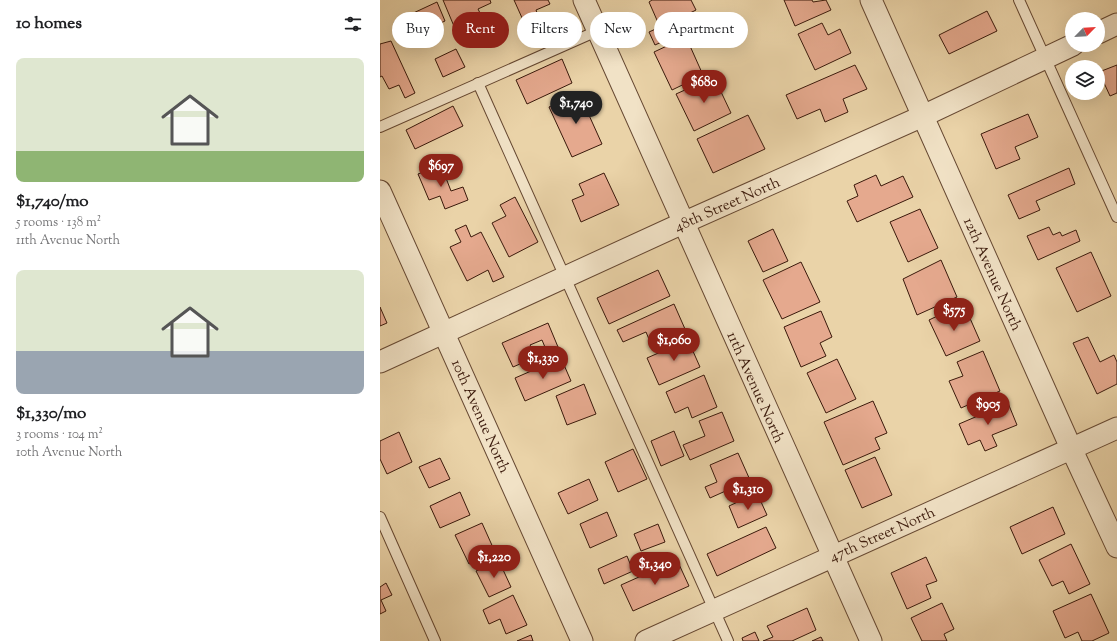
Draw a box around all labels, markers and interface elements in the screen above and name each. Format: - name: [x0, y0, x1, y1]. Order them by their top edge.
- text: 10 homes: [16, 12, 82, 36]
- chip: Buy: [392, 12, 444, 48]
- chip: Rent: [452, 12, 509, 48]
- chip: Filters: [517, 12, 582, 48]
- chip: New: [590, 12, 646, 48]
- chip: Apartment: [654, 12, 748, 48]
- north arrow: [1065, 12, 1105, 52]
- map controls: [1065, 12, 1105, 100]
- icon: filters: [342, 13, 364, 35]
- button: layers: [1065, 60, 1105, 100]
- pin: $680: [680, 70, 728, 104]
- text: $680: [691, 74, 717, 92]
- icon: home: [154, 84, 226, 156]
- pin: $1,740: [543, 91, 609, 125]
- text: $1,740: [559, 95, 593, 113]
- pin: $697: [417, 154, 465, 188]
- text: $697: [428, 158, 454, 176]
- street label: 48th Street North: [671, 173, 784, 238]
- text: $1,740/mo: [16, 190, 89, 214]
- text: 5 rooms · 138 m²: [16, 214, 101, 232]
- street label: 12th Avenue North: [957, 215, 1026, 335]
- text: 11th Avenue North: [16, 232, 120, 250]
- icon: home: [154, 296, 226, 368]
- pin: $575: [930, 298, 978, 332]
- text: $575: [943, 302, 965, 320]
- pin: $1,060: [641, 328, 707, 362]
- street label: 11th Avenue North: [721, 328, 789, 447]
- text: $1,060: [657, 332, 691, 350]
- pin: $1,330: [510, 346, 576, 380]
- text: $1,330: [527, 350, 559, 368]
- street label: 10th Avenue North: [445, 356, 514, 477]
- pin: $905: [964, 392, 1012, 426]
- text: $905: [976, 396, 1000, 414]
- text: $1,330/mo: [16, 402, 86, 426]
- text: 3 rooms · 104 m²: [16, 426, 103, 444]
- text: 10th Avenue North: [16, 444, 122, 462]
- pin: $1,310: [715, 477, 781, 511]
- text: $1,310: [732, 481, 764, 499]
- street label: 47th Street North: [826, 503, 939, 568]
- pin: $1,220: [461, 545, 527, 579]
- text: $1,220: [477, 549, 511, 567]
- pin: $1,340: [622, 552, 688, 586]
- text: $1,340: [638, 556, 672, 574]

